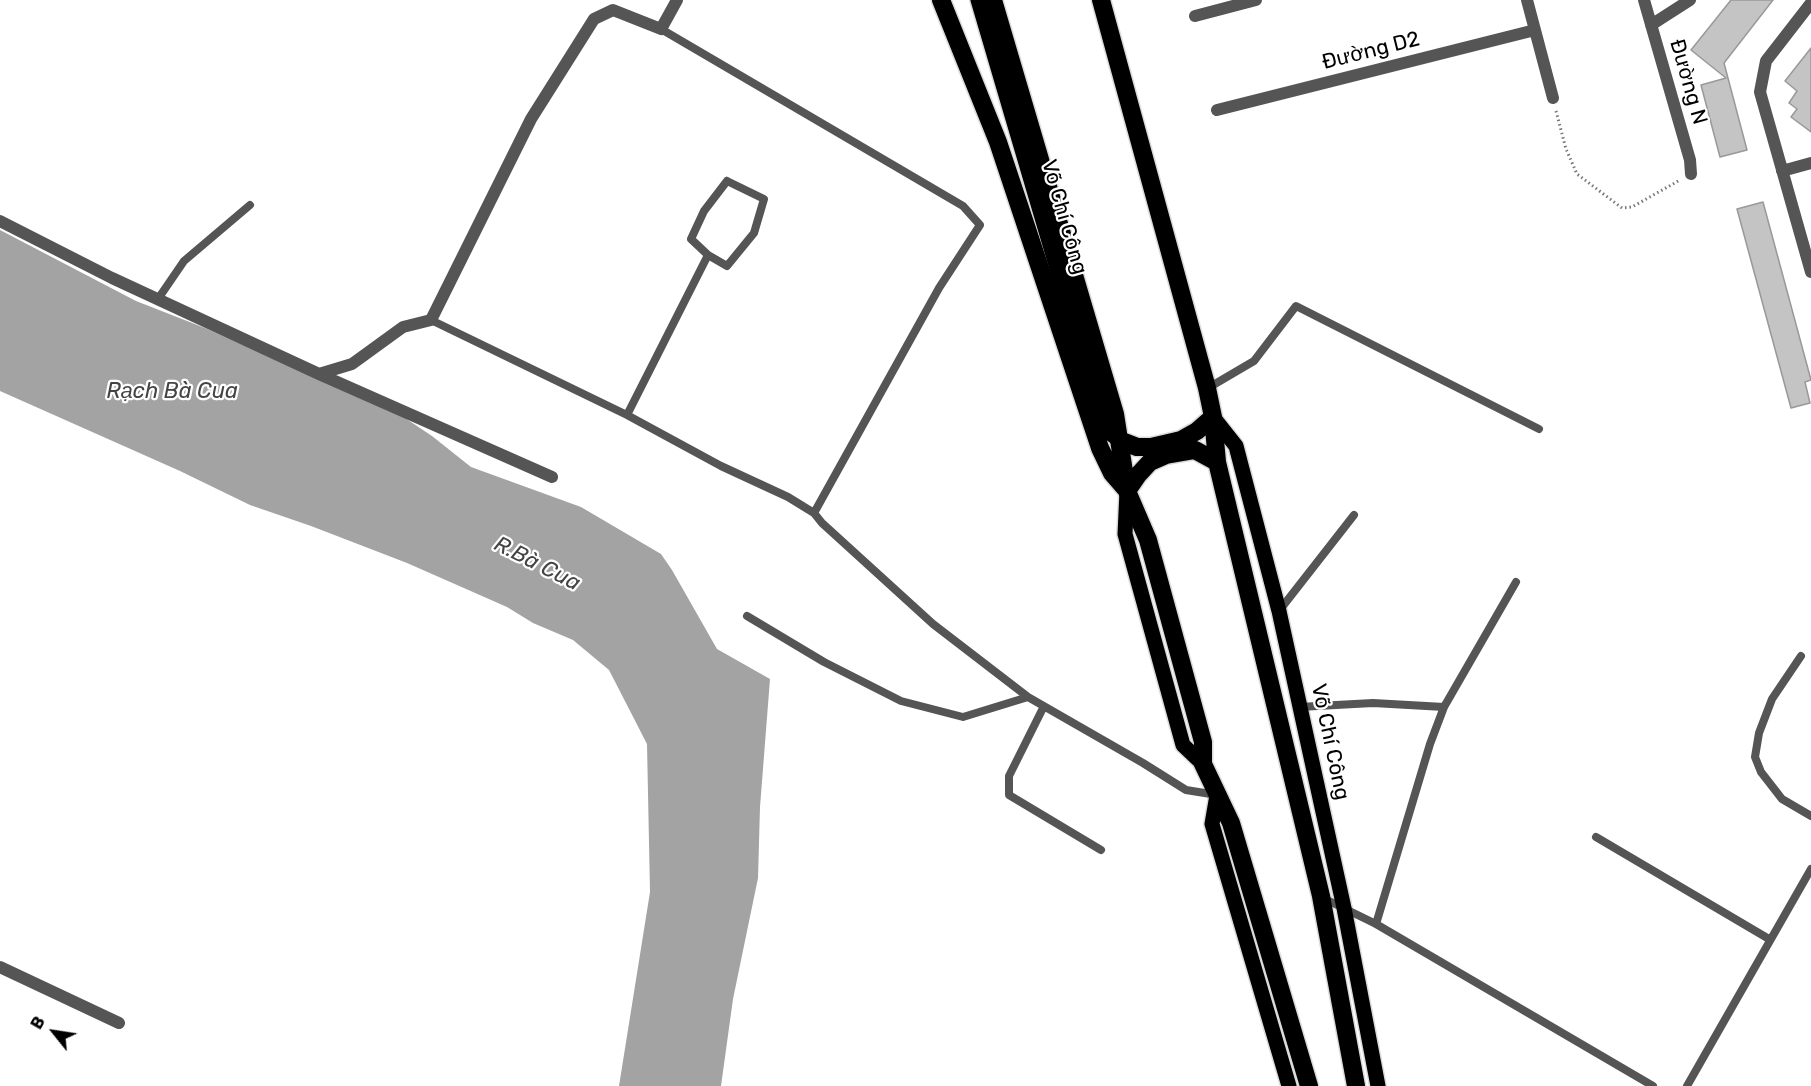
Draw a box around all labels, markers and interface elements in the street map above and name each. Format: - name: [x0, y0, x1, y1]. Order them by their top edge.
- street label: Đường D2: [1320, 27, 1422, 75]
- street label: Đường N: [1664, 36, 1712, 128]
- street label: Võ Chí Công: [1036, 157, 1092, 277]
- water label: Rạch Bà Cua: [106, 379, 238, 405]
- water label: R.Bà Cua: [489, 531, 585, 597]
- street label: Võ Chí Công: [1305, 682, 1355, 802]
- north arrow: [24, 1002, 84, 1062]
- text: B: [27, 1013, 49, 1032]

